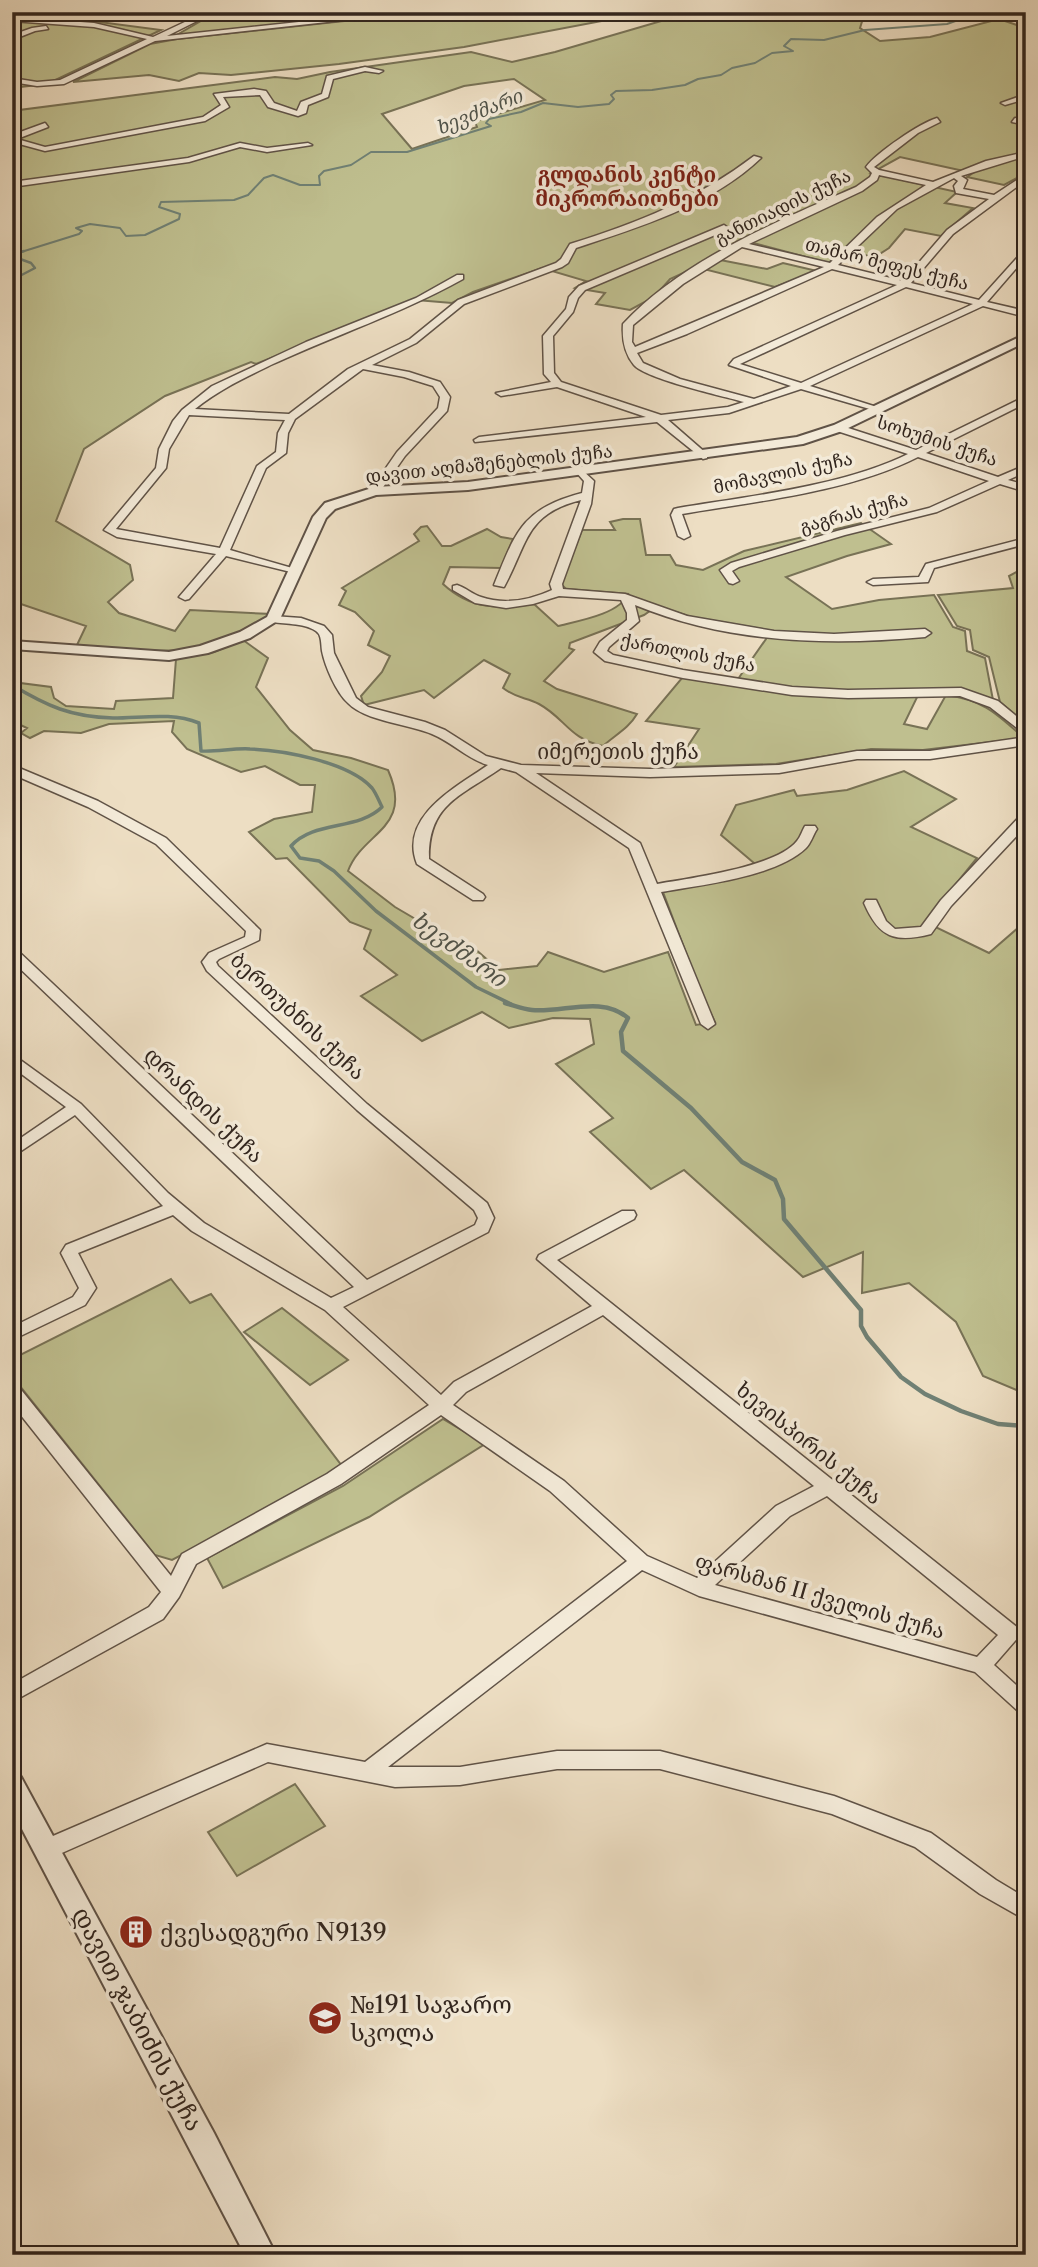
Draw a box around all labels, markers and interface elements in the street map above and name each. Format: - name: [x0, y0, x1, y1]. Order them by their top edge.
- water label: ხევძმარი: [432, 84, 527, 140]
- district label: გლდანის კენტი მიკრორაიონები: [535, 162, 719, 212]
- street label: განთიადის ქუჩა: [712, 165, 854, 249]
- street label: თამარ მეფეს ქუჩა: [803, 233, 971, 295]
- street label: სოხუმის ქუჩა: [874, 411, 1000, 471]
- street label: დავით აღმაშენებლის ქუჩა: [364, 440, 614, 488]
- street label: მომავლის ქუჩა: [711, 448, 855, 498]
- street label: გაგრას ქუჩა: [798, 488, 910, 538]
- street label: ქართლის ქუჩა: [619, 629, 757, 677]
- street label: იმერეთის ქუჩა: [537, 739, 699, 765]
- water label: ხევძმარი: [406, 905, 514, 994]
- street label: ბერთუბნის ქუჩა: [225, 947, 371, 1086]
- street label: დრანდის ქუჩა: [139, 1042, 269, 1169]
- street label: ხევისპირის ქუჩა: [730, 1377, 887, 1510]
- street label: ფარსმან II ქველის ქუჩა: [692, 1548, 948, 1645]
- street label: დავით ჯაბიძის ქუჩა: [67, 1902, 209, 2136]
- building icon: ქვესადგური N9139: [117, 1913, 155, 1951]
- place label: ქვესადგური N9139: [160, 1918, 387, 1947]
- place label: №191 საჯარო სკოლა: [350, 1990, 512, 2047]
- school or university icon: №191 საჯარო სკოლა: [306, 1999, 344, 2037]

